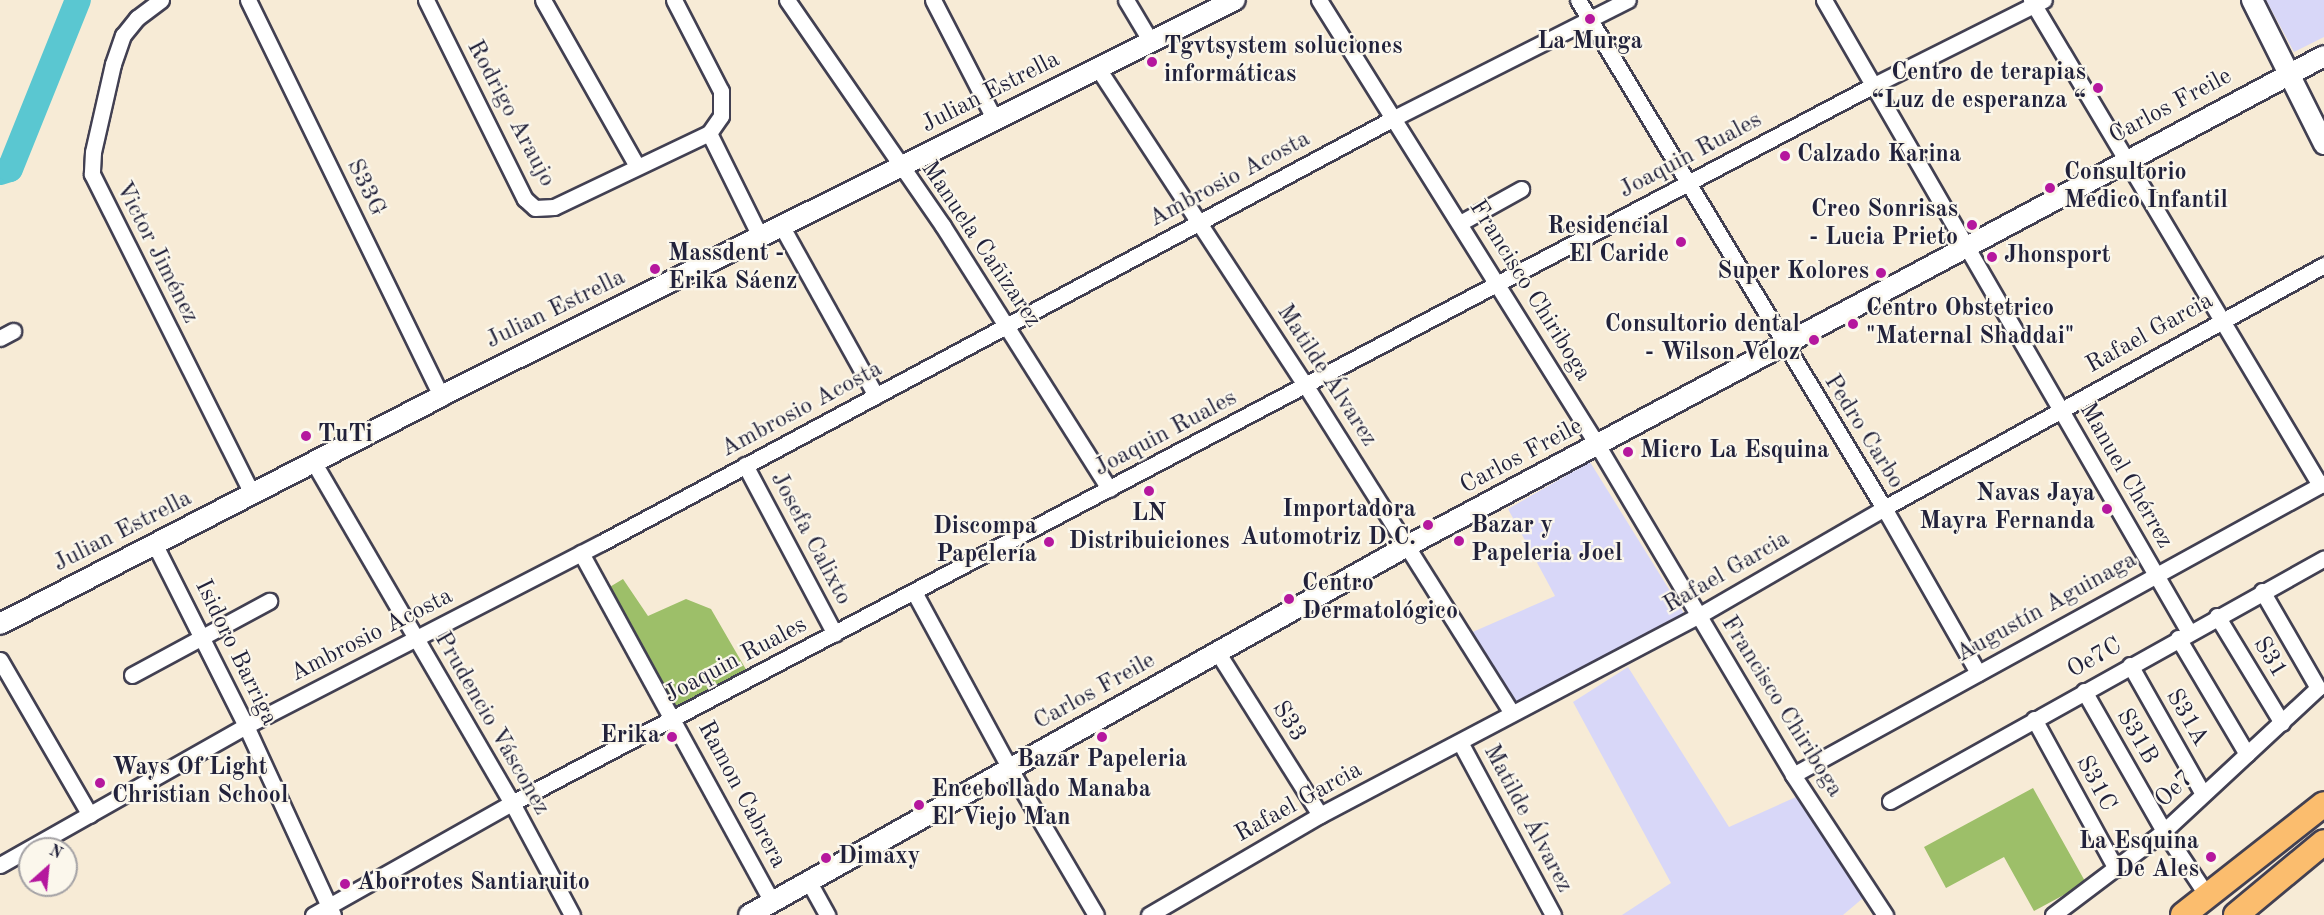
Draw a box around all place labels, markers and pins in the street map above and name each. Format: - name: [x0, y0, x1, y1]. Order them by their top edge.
- marker: La Murga: [1583, 12, 1597, 26]
- place label: La Murga: [1537, 29, 1643, 57]
- place label: Tgvtsystem soluciones informáticas: [1164, 34, 1403, 90]
- marker: Tgvtsystem soluciones informáticas: [1145, 55, 1159, 69]
- place label: Centro de terapias “Luz de esperanza “: [1872, 60, 2086, 116]
- marker: Centro de terapias “Luz de esperanza “: [2091, 81, 2105, 95]
- place label: Calzado Karina: [1797, 142, 1961, 170]
- marker: Calzado Karina: [1778, 149, 1792, 163]
- place label: Consultorio Medico Infantil: [2064, 160, 2228, 216]
- marker: Consultorio Medico Infantil: [2041, 179, 2059, 197]
- place label: Creo Sonrisas - Lucia Prieto: [1809, 197, 1958, 253]
- place label: Residencial El Caride: [1547, 214, 1669, 270]
- marker: Creo Sonrisas - Lucia Prieto: [1963, 216, 1981, 234]
- marker: Residencial El Caride: [1674, 235, 1688, 249]
- place label: Massdent - Erika Sáenz: [668, 241, 797, 297]
- place label: Jhonsport: [2004, 243, 2110, 271]
- marker: Jhonsport: [1985, 250, 1999, 264]
- place label: Super Kolores: [1717, 259, 1869, 287]
- marker: Massdent - Erika Sáenz: [646, 260, 664, 278]
- marker: Super Kolores: [1874, 266, 1888, 280]
- place label: Centro Obstetrico "Maternal Shaddai": [1866, 296, 2074, 352]
- place label: Consultorio dental - Wilson Veloz: [1605, 312, 1800, 368]
- marker: Centro Obstetrico "Maternal Shaddai": [1844, 315, 1862, 333]
- marker: Consultorio dental - Wilson Veloz: [1805, 331, 1823, 349]
- place label: TuTi: [318, 422, 373, 450]
- marker: TuTi: [299, 429, 313, 443]
- place label: Micro La Esquina: [1640, 438, 1829, 466]
- marker: Micro La Esquina: [1621, 445, 1635, 459]
- place label: Navas Jaya Mayra Fernanda: [1919, 481, 2095, 537]
- marker: LN Distribuiciones: [1142, 484, 1156, 498]
- place label: Importadora Automotriz D.C.: [1240, 497, 1416, 553]
- place label: LN Distribuiciones: [1069, 501, 1229, 557]
- marker: Navas Jaya Mayra Fernanda: [2100, 502, 2114, 516]
- place label: Bazar y Papeleria Joel: [1471, 513, 1622, 569]
- place label: Discompa Papelería: [933, 514, 1037, 570]
- marker: Importadora Automotriz D.C.: [1421, 518, 1435, 532]
- marker: Bazar y Papeleria Joel: [1452, 534, 1466, 548]
- marker: Discompa Papelería: [1042, 535, 1056, 549]
- place label: Centro Dermatológico: [1302, 571, 1458, 627]
- marker: Centro Dermatológico: [1280, 590, 1298, 608]
- place label: Erika: [600, 723, 660, 751]
- marker: Erika: [665, 730, 679, 744]
- marker: Bazar Papeleria: [1095, 730, 1109, 744]
- place label: Bazar Papeleria: [1017, 747, 1187, 775]
- place label: Ways Of Light Christian School: [112, 755, 288, 811]
- marker: Ways Of Light Christian School: [93, 776, 107, 790]
- place label: Encebollado Manaba El Viejo Man: [931, 777, 1151, 833]
- marker: Encebollado Manaba El Viejo Man: [912, 798, 926, 812]
- place label: La Esquina De Ales: [2079, 829, 2199, 885]
- place label: Dimaxy: [838, 844, 920, 872]
- marker: La Esquina De Ales: [2204, 850, 2218, 864]
- marker: Dimaxy: [819, 851, 833, 865]
- place label: Aborrotes Santiaruito: [357, 870, 590, 898]
- marker: Aborrotes Santiaruito: [338, 877, 352, 891]

